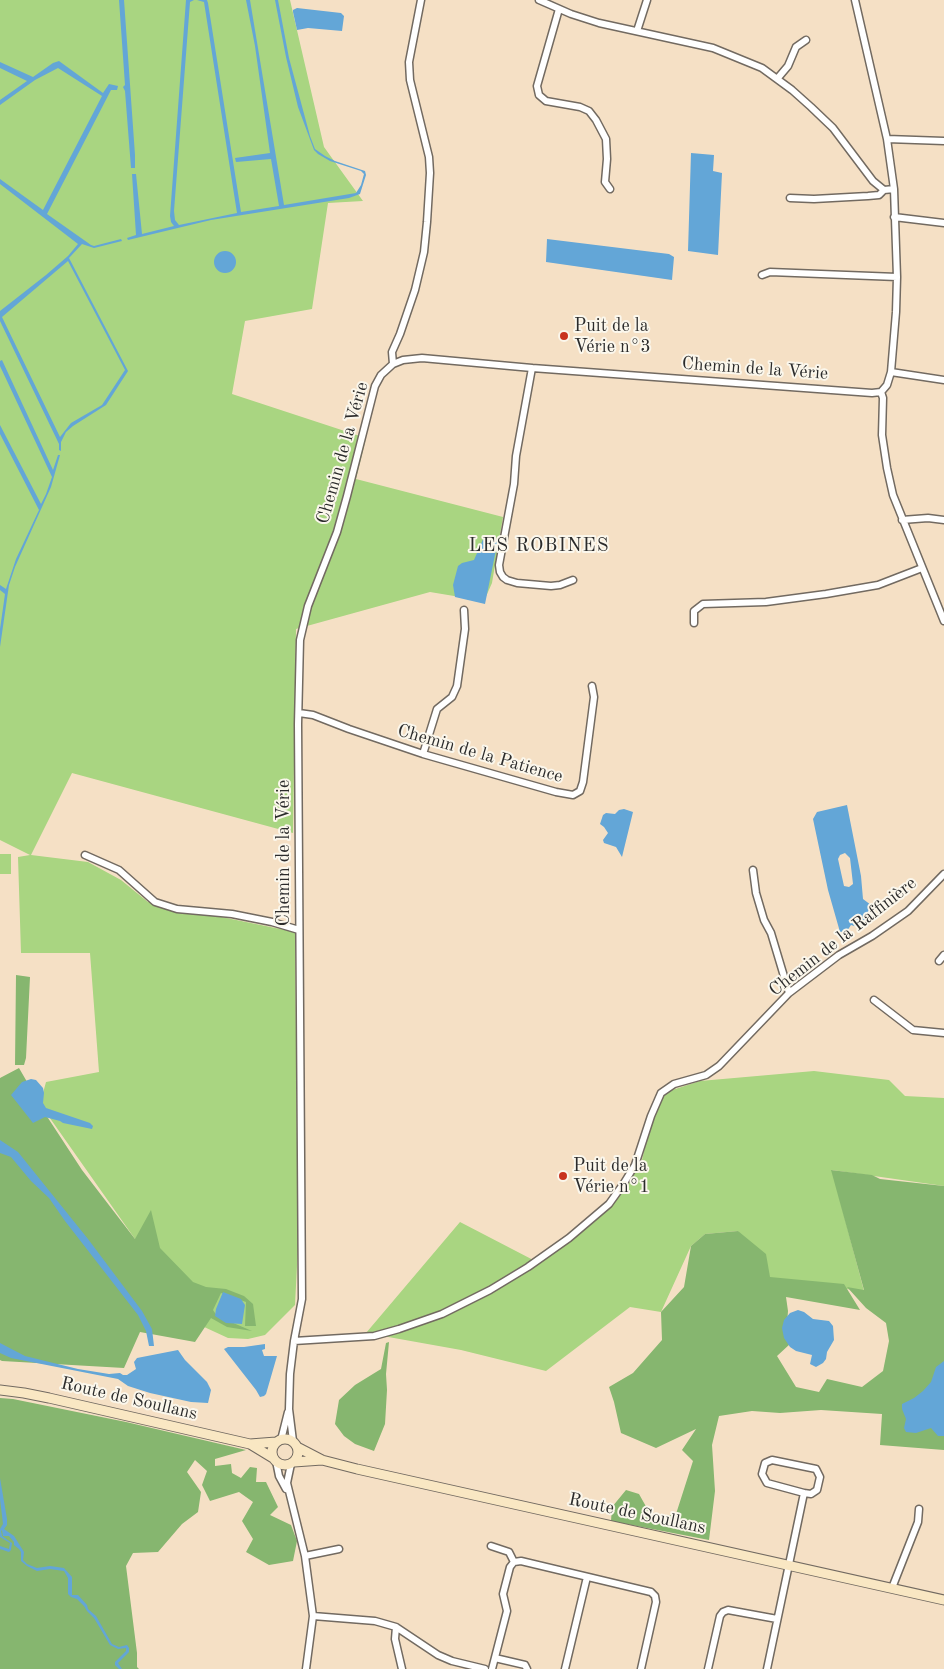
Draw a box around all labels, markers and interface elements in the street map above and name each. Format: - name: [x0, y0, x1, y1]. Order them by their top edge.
- place label: Puit de la Vérie n°3: [574, 315, 651, 358]
- marker: Puit de la Vérie n°3: [558, 330, 570, 342]
- street label: Chemin de la Vérie: [681, 353, 829, 385]
- street label: Chemin de la Vérie: [312, 380, 374, 526]
- district label: LES ROBINES: [467, 535, 611, 557]
- street label: Chemin de la Patience: [395, 720, 565, 788]
- street label: Chemin de la Vérie: [273, 780, 295, 926]
- street label: Chemin de la Raffinière: [765, 873, 921, 1001]
- place label: Puit de la Vérie n°1: [573, 1155, 650, 1198]
- marker: Puit de la Vérie n°1: [557, 1170, 569, 1182]
- street label: Route de Soullans: [59, 1373, 199, 1425]
- street label: Route de Soullans: [566, 1489, 708, 1539]

